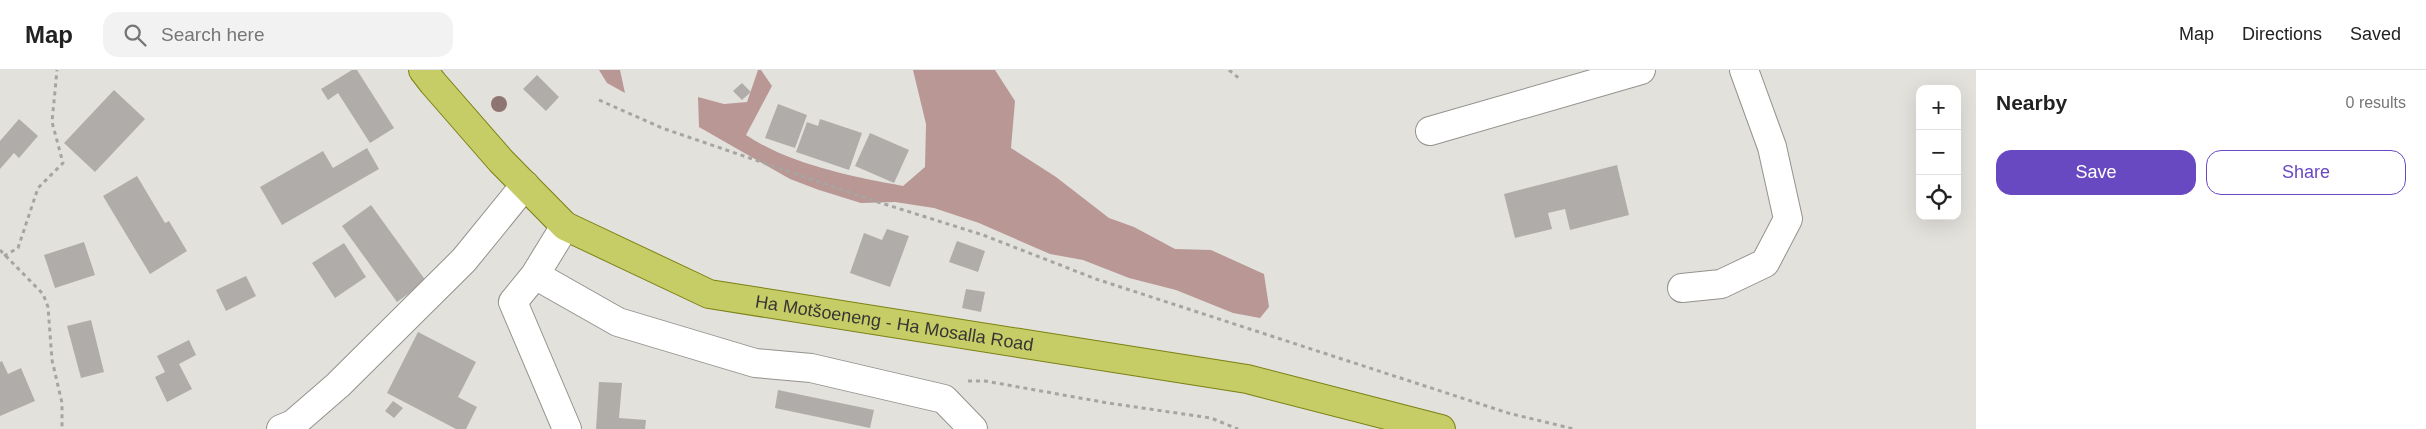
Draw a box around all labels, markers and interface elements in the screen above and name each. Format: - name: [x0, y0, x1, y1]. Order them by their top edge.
- search box: [103, 12, 453, 57]
- text: Map: [25, 21, 73, 48]
- icon: search: [121, 21, 149, 49]
- text: Search here: [161, 24, 265, 45]
- text: Map: [2179, 24, 2214, 44]
- text: Directions: [2242, 24, 2322, 44]
- text: Saved: [2350, 24, 2401, 44]
- map controls: [1916, 85, 1961, 220]
- button: +: [1916, 85, 1961, 130]
- text: Nearby: [1996, 91, 2067, 114]
- text: 0 results: [2346, 94, 2406, 111]
- button: −: [1916, 130, 1961, 175]
- button: Save: [1996, 150, 2196, 195]
- button: Share: [2206, 150, 2406, 195]
- button: locate: [1916, 175, 1961, 220]
- street label: Ha Motšoeneng - Ha Mosalla Road: [754, 291, 1035, 355]

